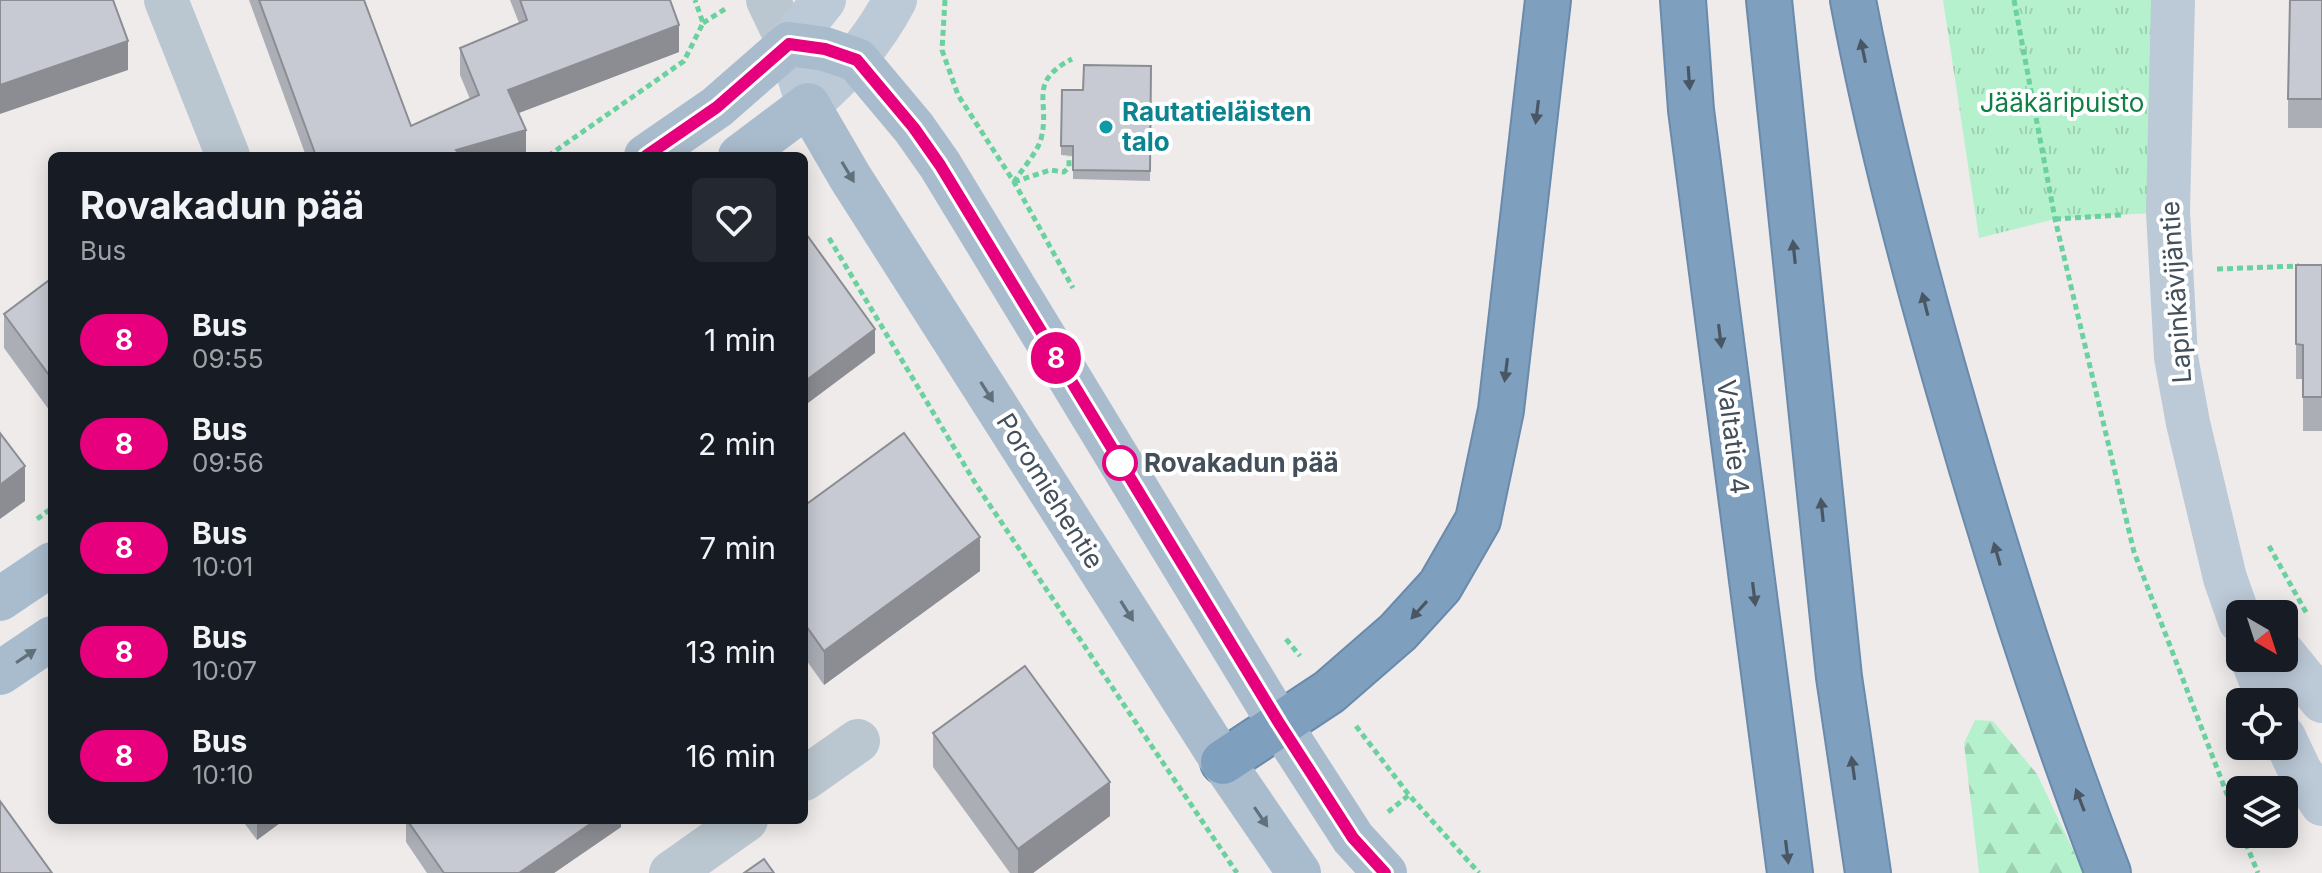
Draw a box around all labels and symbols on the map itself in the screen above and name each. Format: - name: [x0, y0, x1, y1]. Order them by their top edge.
- one-way arrow: [1856, 39, 1869, 64]
- one-way arrow: [1682, 66, 1695, 91]
- park label: Jääkäripuisto: [1980, 87, 2144, 118]
- place label: Rautatieläisten talo: [1122, 96, 1312, 157]
- one-way arrow: [1530, 100, 1543, 125]
- marker: Rautatieläisten talo: [1097, 118, 1115, 136]
- one-way arrow: [841, 161, 855, 183]
- street label: Lapinkävijäntie: [2154, 200, 2197, 384]
- one-way arrow: [1788, 239, 1801, 264]
- one-way arrow: [1918, 291, 1930, 316]
- one-way arrow: [1714, 324, 1727, 349]
- line badge: 8: [1030, 332, 1082, 384]
- one-way arrow: [1499, 358, 1512, 383]
- street label: Valtatie 4: [1711, 378, 1756, 496]
- one-way arrow: [980, 381, 994, 403]
- street label: Poromiehentie: [990, 407, 1110, 574]
- marker: Rovakadun pää: [1103, 446, 1137, 480]
- place label: Rovakadun pää: [1144, 447, 1339, 478]
- one-way arrow: [1815, 497, 1828, 522]
- one-way arrow: [1990, 541, 2003, 565]
- one-way arrow: [1748, 582, 1761, 607]
- one-way arrow: [1119, 600, 1133, 622]
- one-way arrow: [1411, 600, 1429, 619]
- north arrow: [2226, 600, 2298, 672]
- one-way arrow: [15, 649, 37, 664]
- one-way arrow: [1846, 755, 1859, 780]
- one-way arrow: [2073, 788, 2086, 812]
- one-way arrow: [1253, 807, 1268, 828]
- one-way arrow: [1781, 839, 1794, 864]

